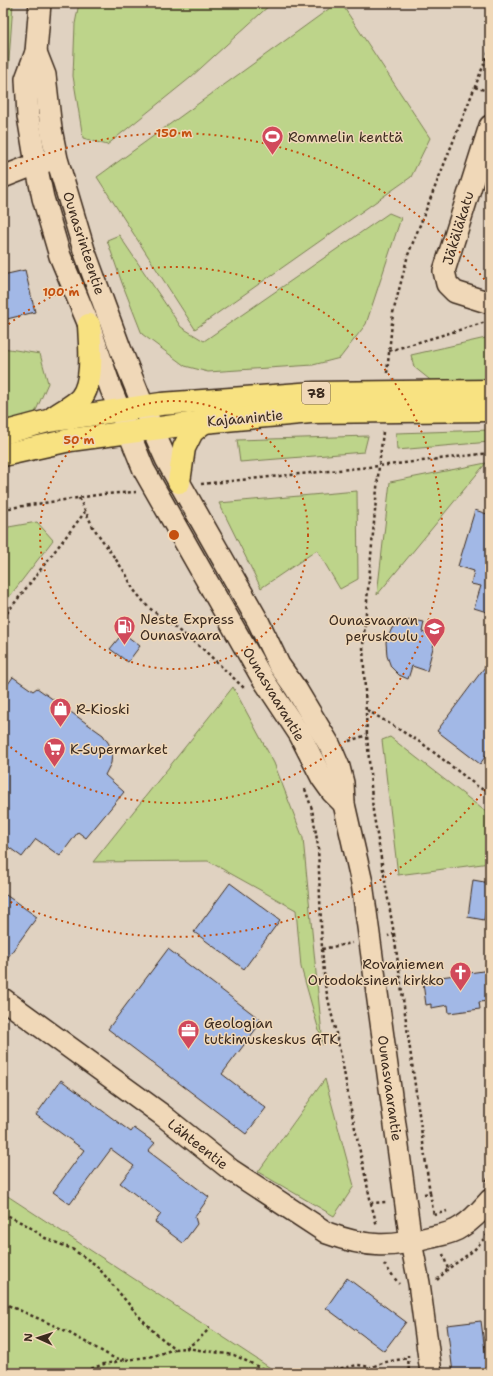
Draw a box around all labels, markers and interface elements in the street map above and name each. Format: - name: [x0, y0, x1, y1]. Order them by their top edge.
- sports icon: Rommelin kenttä: [259, 124, 285, 157]
- text: 150 m: [156, 125, 192, 141]
- place label: Rommelin kenttä: [288, 128, 403, 146]
- street label: Ounasrinteentie: [59, 189, 109, 297]
- street label: Jäkäläkatu: [438, 189, 478, 267]
- text: 100 m: [43, 284, 80, 300]
- road number: 78: [302, 382, 330, 404]
- street label: Kajaanintie: [206, 406, 284, 430]
- text: 50 m: [64, 432, 95, 448]
- centre of rings: [167, 528, 181, 542]
- place label: Neste Express Ounasvaara: [140, 610, 234, 644]
- place label: Ounasvaaran peruskoulu: [329, 611, 418, 645]
- fuel station icon: Neste Express Ounasvaara: [112, 614, 138, 647]
- school or university icon: Ounasvaaran peruskoulu: [421, 615, 447, 648]
- street label: Ounasvaarantie: [239, 644, 309, 744]
- shop icon: R-Kioski: [47, 696, 73, 729]
- place label: R-Kioski: [76, 700, 130, 718]
- supermarket icon: K-Supermarket: [42, 736, 68, 769]
- place label: K-Supermarket: [70, 740, 168, 758]
- place label: Rovaniemen Ortodoksinen kirkko: [308, 955, 444, 989]
- church icon: Rovaniemen Ortodoksinen kirkko: [447, 959, 473, 992]
- place label: Geologian tutkimuskeskus GTK: [204, 1014, 338, 1048]
- office icon: Geologian tutkimuskeskus GTK: [175, 1018, 201, 1051]
- street label: Ounasvaarantie: [374, 1034, 406, 1142]
- street label: Lähteentie: [164, 1115, 232, 1173]
- north arrow: [18, 1318, 58, 1358]
- text: N: [21, 1332, 36, 1342]

